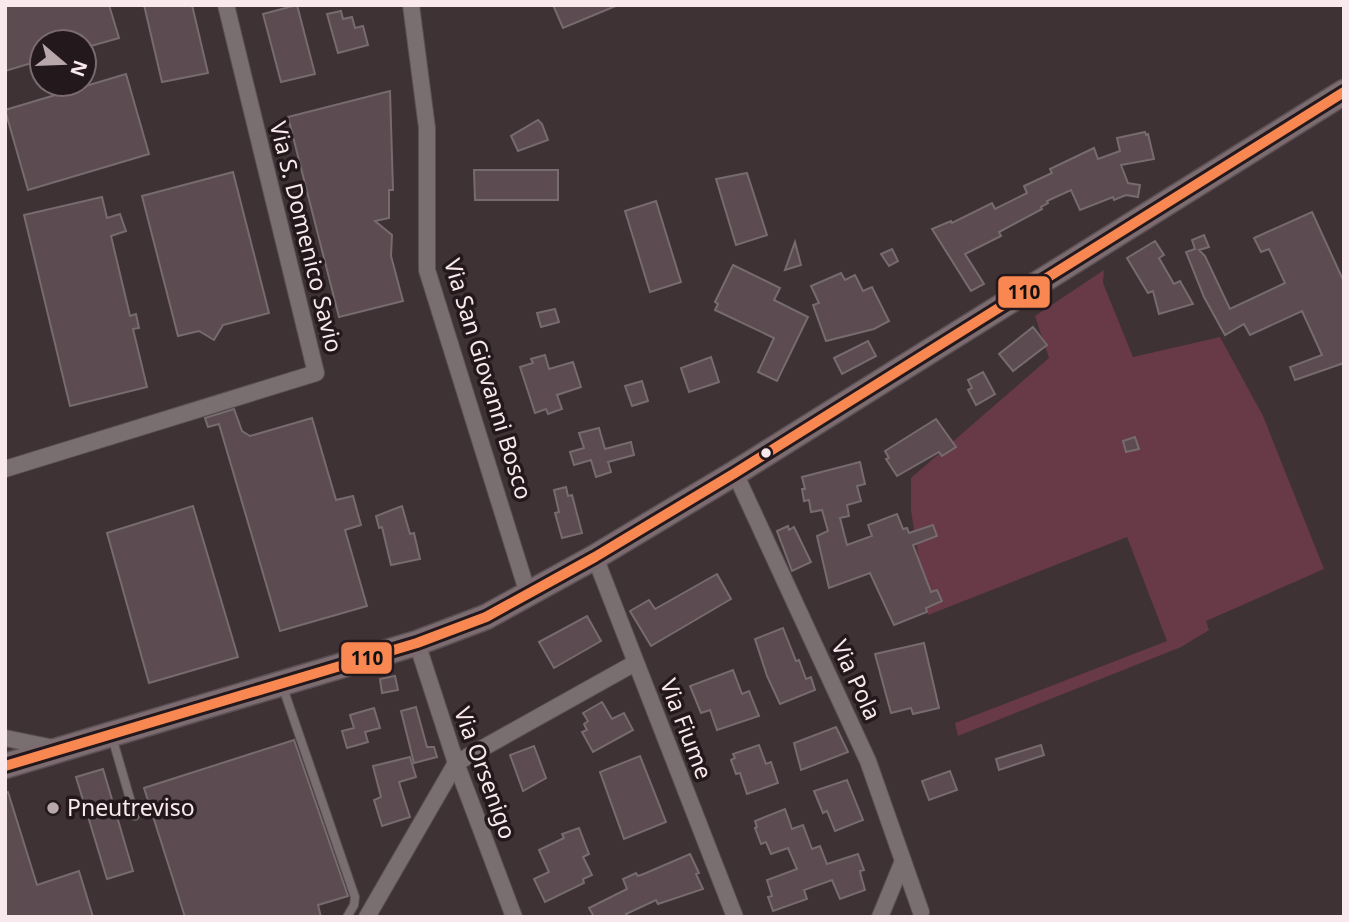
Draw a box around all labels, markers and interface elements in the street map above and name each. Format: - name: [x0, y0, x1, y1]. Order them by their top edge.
- north arrow: [28, 28, 98, 98]
- text: N: [64, 57, 94, 80]
- street label: Via S. Domenico Savio: [263, 118, 351, 355]
- street label: Via San Giovanni Bosco: [437, 254, 541, 503]
- line badge: 110: [997, 275, 1051, 309]
- text: 110: [1008, 279, 1040, 305]
- unlabelled marker: [759, 446, 773, 460]
- street label: Via Pola: [824, 634, 889, 725]
- line badge: 110: [340, 641, 393, 675]
- text: 110: [351, 645, 383, 671]
- street label: Via Fiume: [653, 674, 721, 783]
- street label: Via Orsenigo: [447, 702, 525, 843]
- place label: Pneutreviso: [67, 791, 195, 823]
- marker: Pneutreviso: [45, 800, 61, 816]

